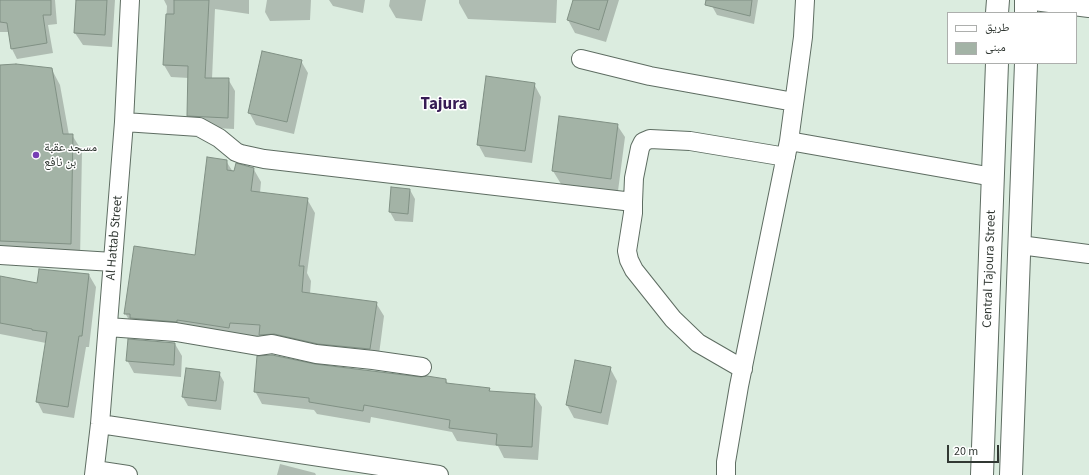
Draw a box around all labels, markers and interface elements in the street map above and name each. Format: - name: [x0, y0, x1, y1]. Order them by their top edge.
- legend: [947, 12, 1077, 64]
- text: طريق: [985, 19, 1010, 36]
- text: مبنى: [985, 39, 1006, 56]
- district label: Tajura: [421, 95, 467, 115]
- place label: مسجد عقبة بن نافع: [44, 140, 97, 171]
- marker: مسجد عقبة بن نافع: [31, 150, 41, 160]
- street label: Al Hattab Street: [104, 195, 126, 281]
- street label: Central Tajoura Street: [980, 210, 1000, 328]
- scale bar: [949, 437, 1001, 463]
- text: 20 m: [954, 443, 978, 460]

